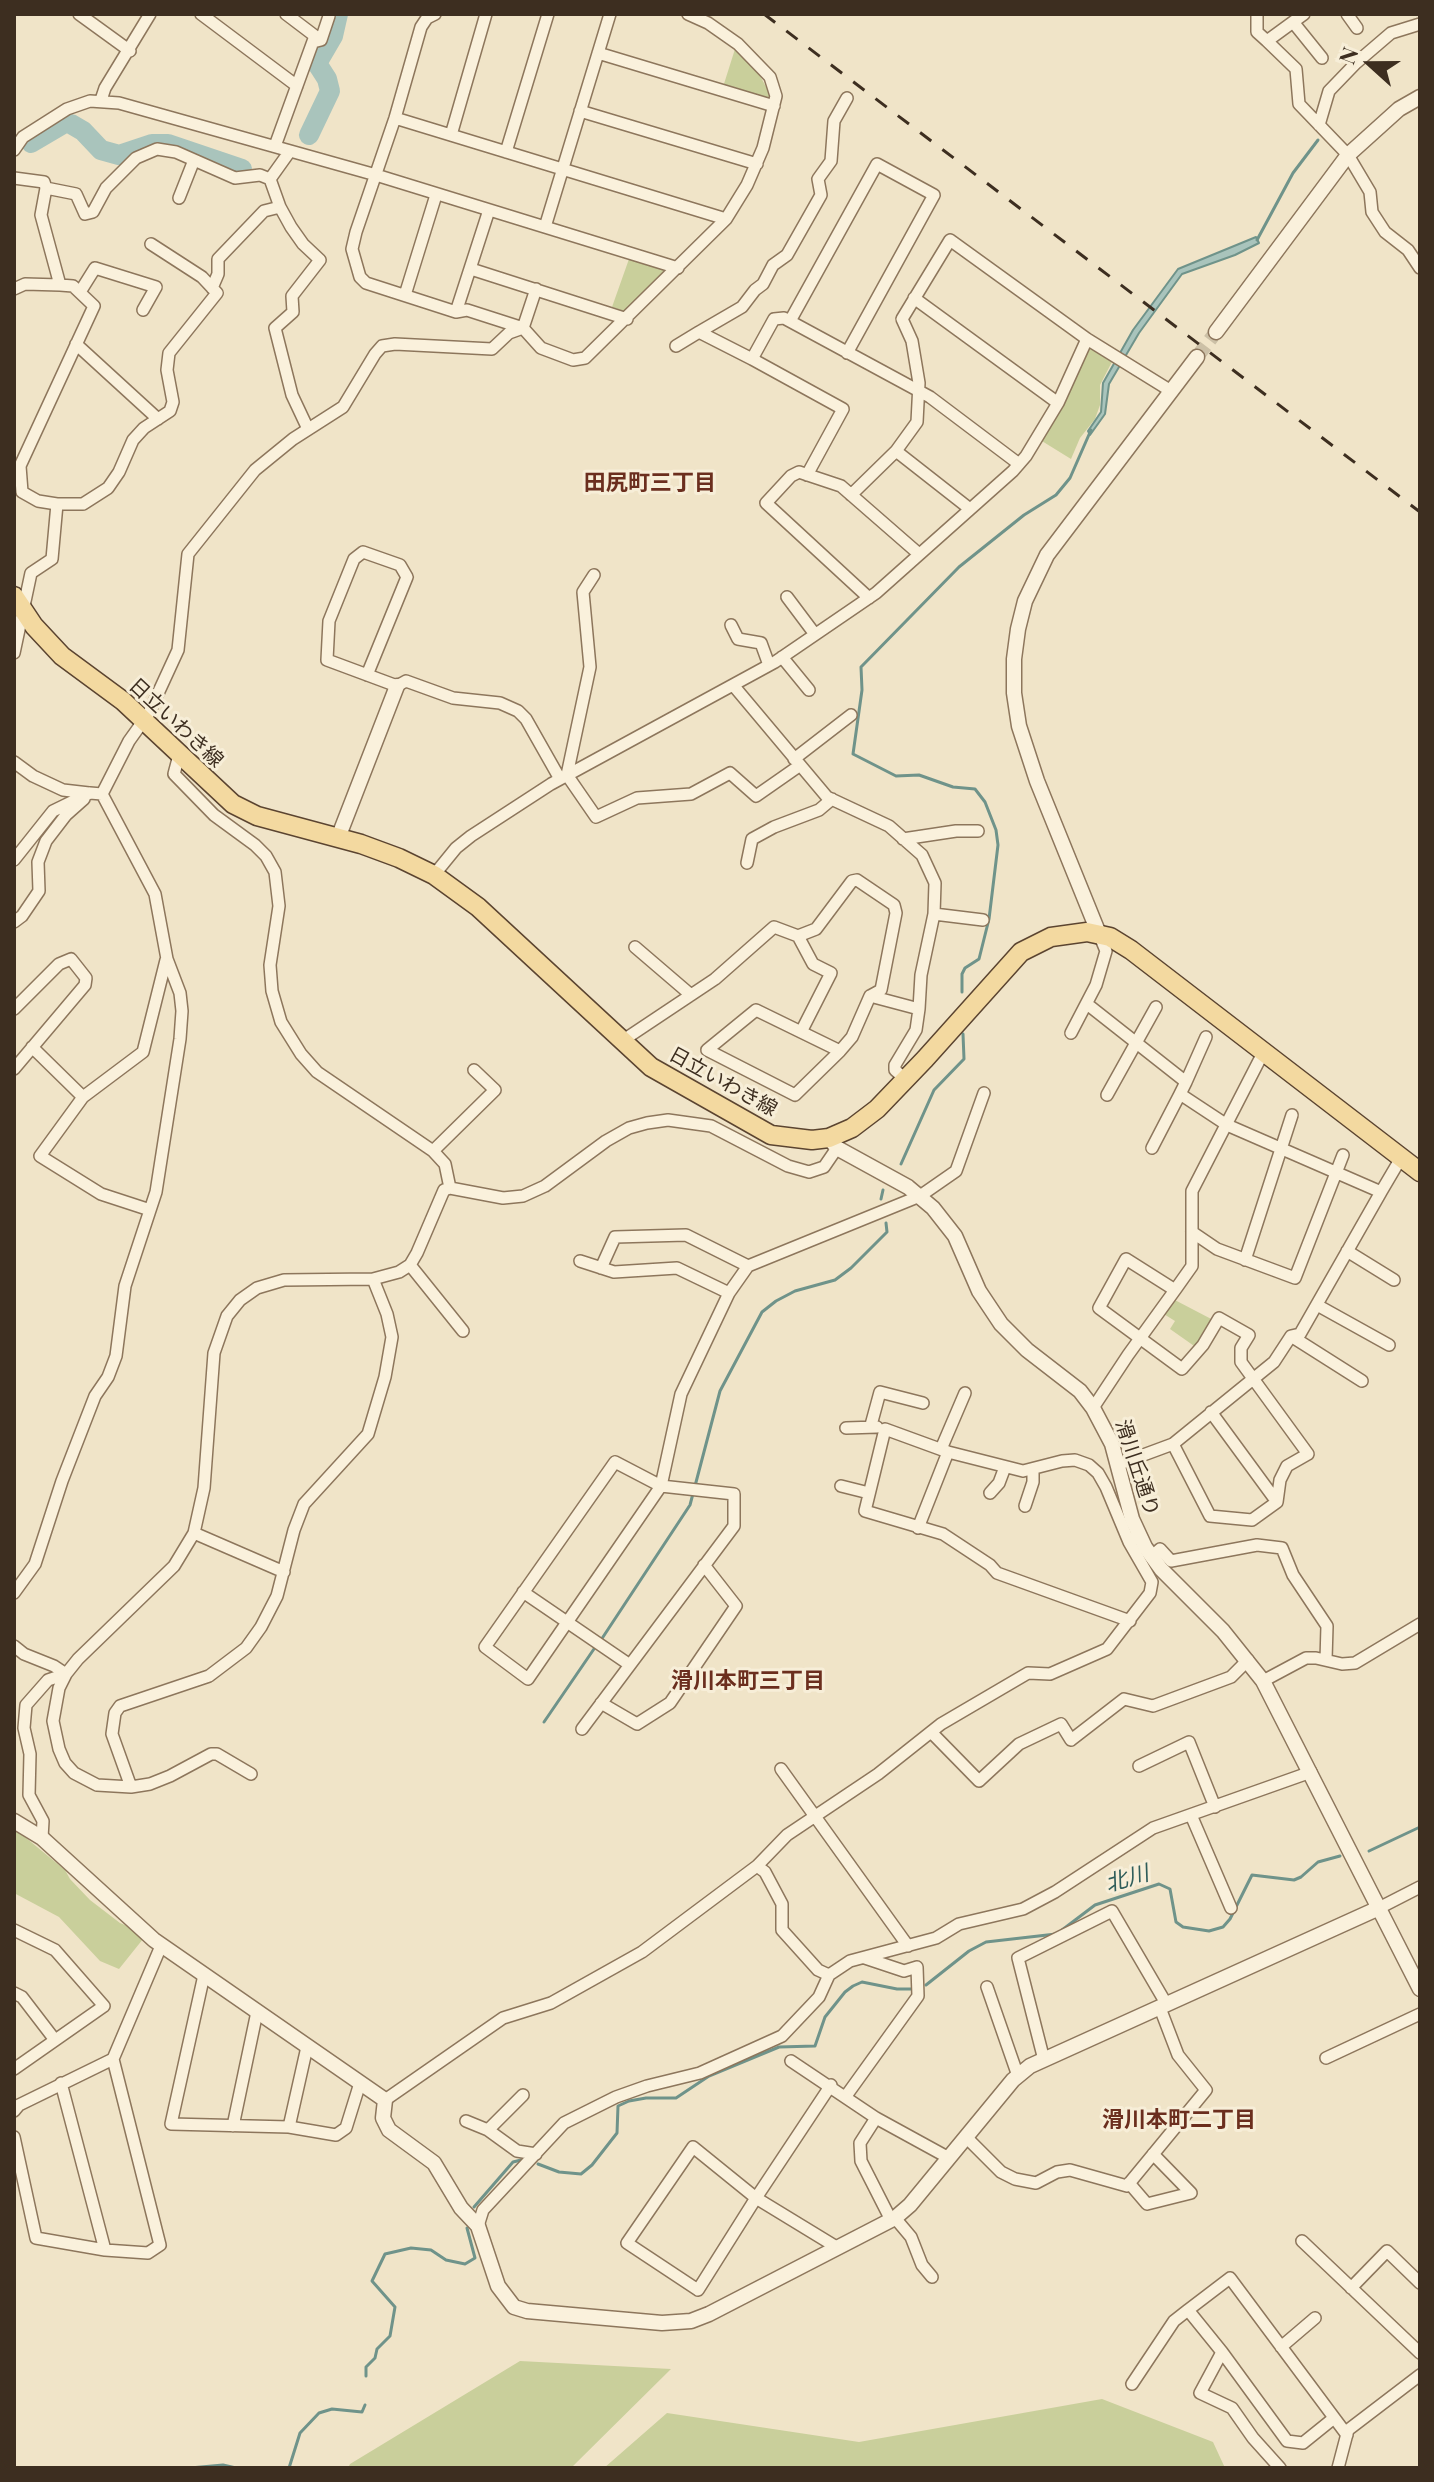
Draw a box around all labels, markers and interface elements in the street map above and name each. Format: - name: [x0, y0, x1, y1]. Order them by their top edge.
- north arrow: [1330, 24, 1410, 104]
- text: N: [1331, 43, 1364, 68]
- district label: 田尻町三丁目: [584, 470, 716, 496]
- street label: 日立いわき線: [124, 673, 228, 773]
- street label: 日立いわき線: [665, 1042, 781, 1122]
- street label: 滑川丘通り: [1110, 1417, 1164, 1519]
- district label: 滑川本町三丁目: [671, 1668, 825, 1694]
- water label: 北川: [1102, 1860, 1152, 1898]
- district label: 滑川本町二丁目: [1102, 2107, 1256, 2133]

